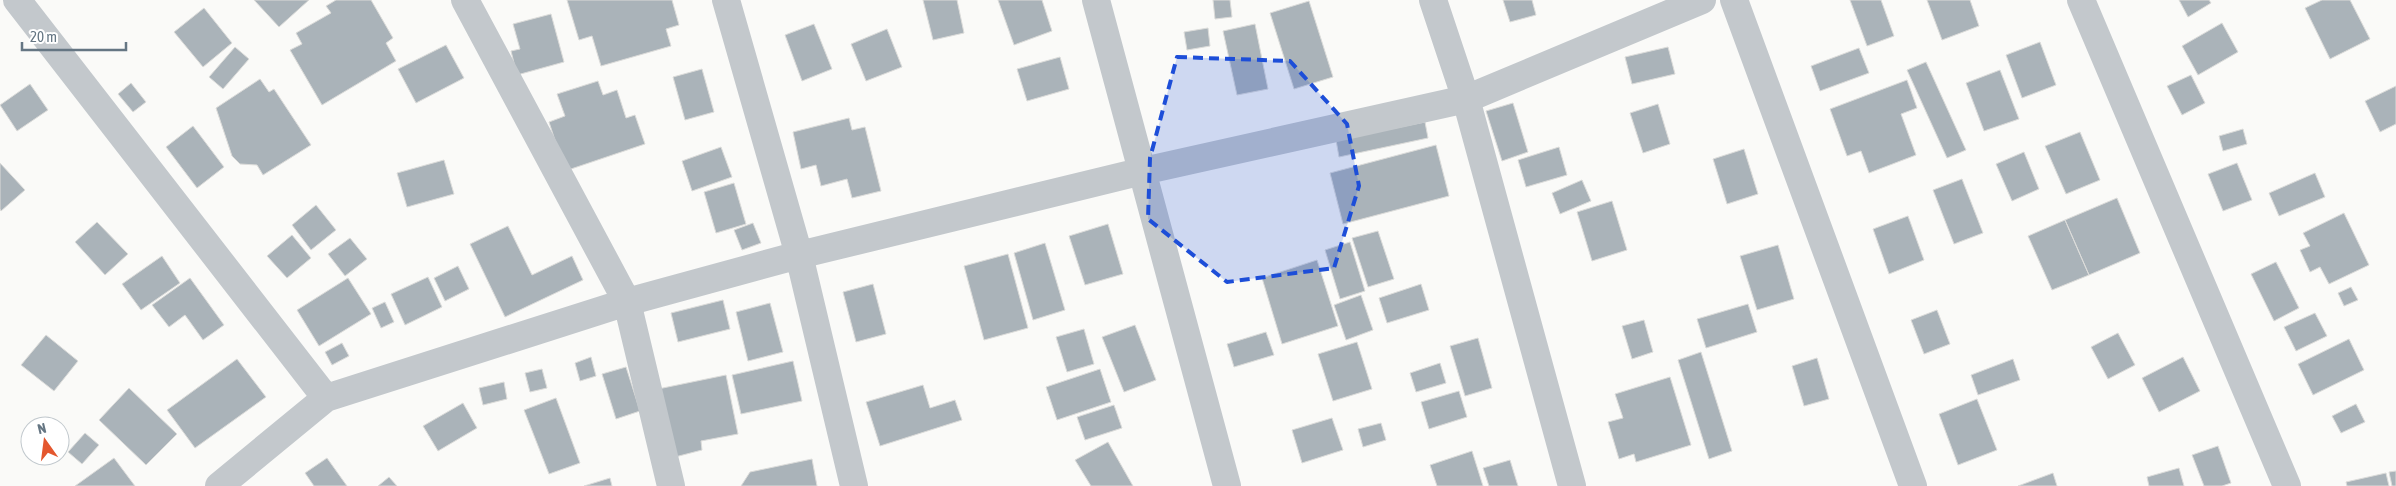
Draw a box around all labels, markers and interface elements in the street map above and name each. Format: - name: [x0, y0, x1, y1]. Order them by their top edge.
- scale bar: [22, 20, 126, 52]
- text: 20 m: [30, 28, 57, 45]
- north arrow: [20, 416, 70, 466]
- text: N: [36, 420, 48, 437]

